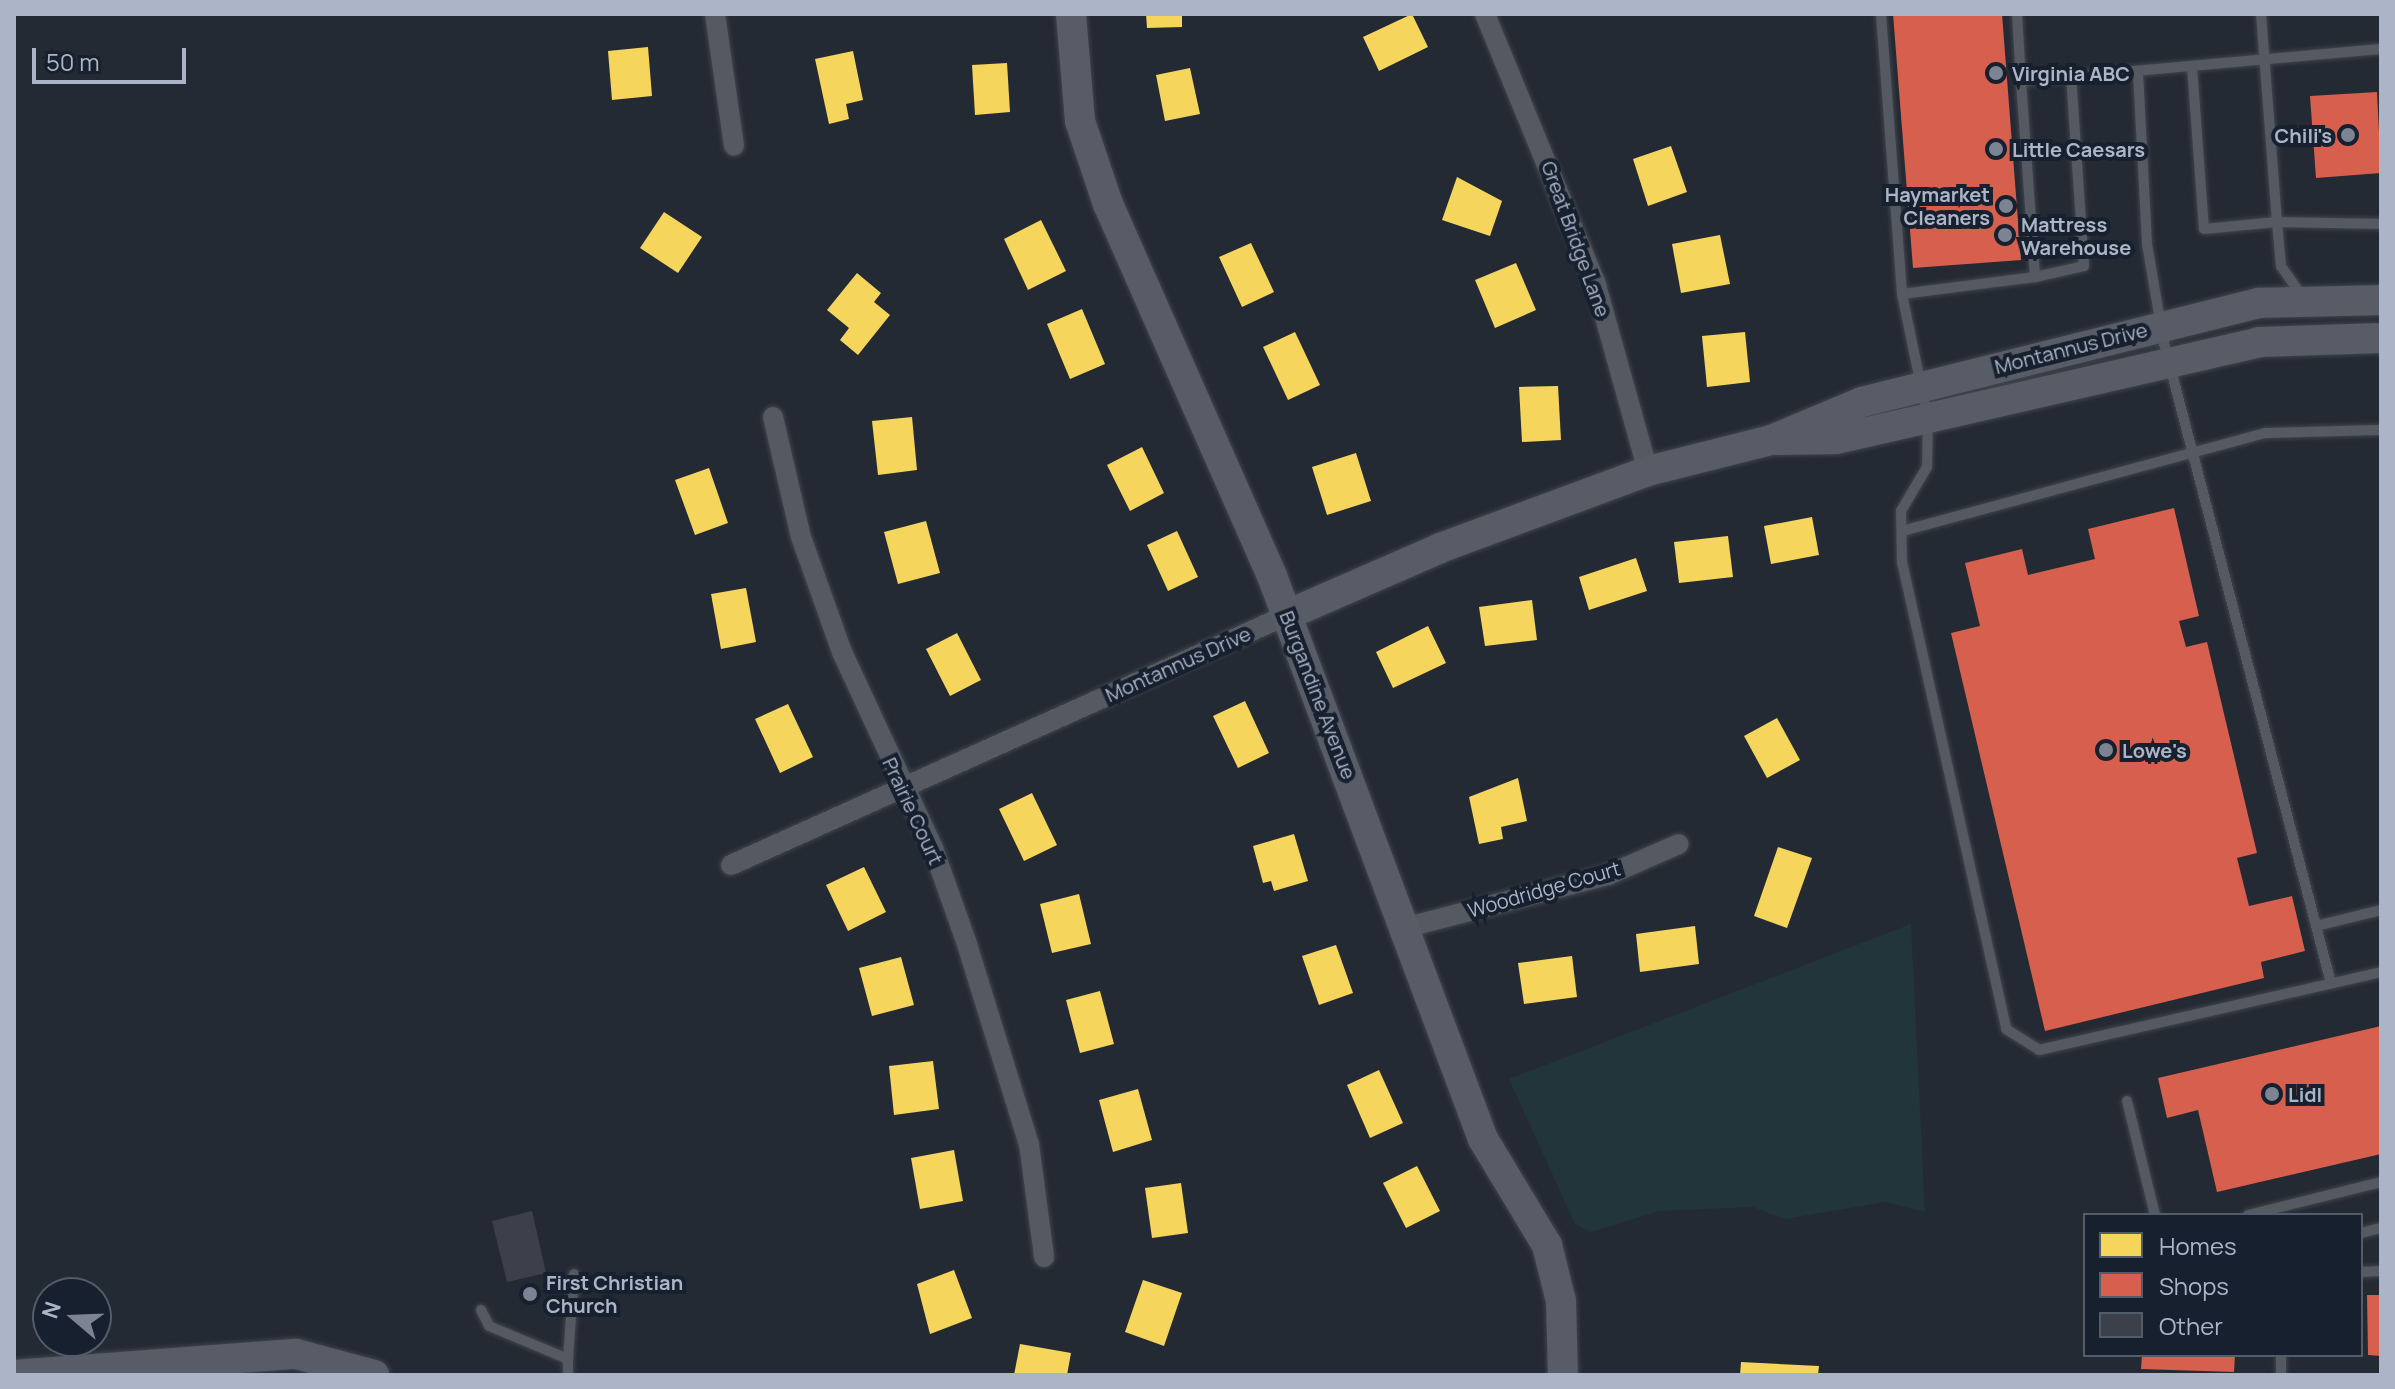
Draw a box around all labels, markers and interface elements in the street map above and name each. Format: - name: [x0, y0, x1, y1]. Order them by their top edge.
- scale bar: [36, 32, 190, 82]
- text: 50 m: [46, 45, 100, 78]
- place label: Virginia ABC: [2012, 61, 2130, 85]
- marker: Virginia ABC: [1987, 64, 2005, 82]
- place label: Chili's: [2275, 123, 2332, 147]
- marker: Chili's: [2339, 126, 2357, 144]
- place label: Little Caesars: [2012, 137, 2145, 161]
- marker: Little Caesars: [1987, 140, 2005, 158]
- street label: Great Bridge Lane: [1537, 158, 1615, 320]
- place label: Haymarket Cleaners: [1885, 182, 1990, 229]
- marker: Haymarket Cleaners: [1997, 197, 2015, 215]
- place label: Mattress Warehouse: [2021, 212, 2131, 259]
- marker: Mattress Warehouse: [1996, 226, 2014, 244]
- street label: Montannus Drive: [1992, 317, 2150, 379]
- street label: Burgandine Avenue: [1275, 608, 1361, 782]
- street label: Montannus Drive: [1102, 621, 1254, 707]
- place label: Lowe's: [2122, 738, 2187, 762]
- marker: Lowe's: [2097, 741, 2115, 759]
- street label: Prairie Court: [878, 754, 948, 868]
- street label: Woodridge Court: [1465, 856, 1623, 922]
- place label: Lidl: [2288, 1082, 2322, 1106]
- marker: Lidl: [2263, 1085, 2281, 1103]
- legend: [2083, 1213, 2363, 1357]
- text: Homes: [2159, 1229, 2237, 1262]
- text: Shops: [2159, 1269, 2229, 1302]
- place label: First Christian Church: [546, 1270, 683, 1317]
- north arrow: [32, 1277, 112, 1357]
- marker: First Christian Church: [521, 1285, 539, 1303]
- text: N: [34, 1297, 68, 1322]
- text: Other: [2159, 1309, 2223, 1342]

